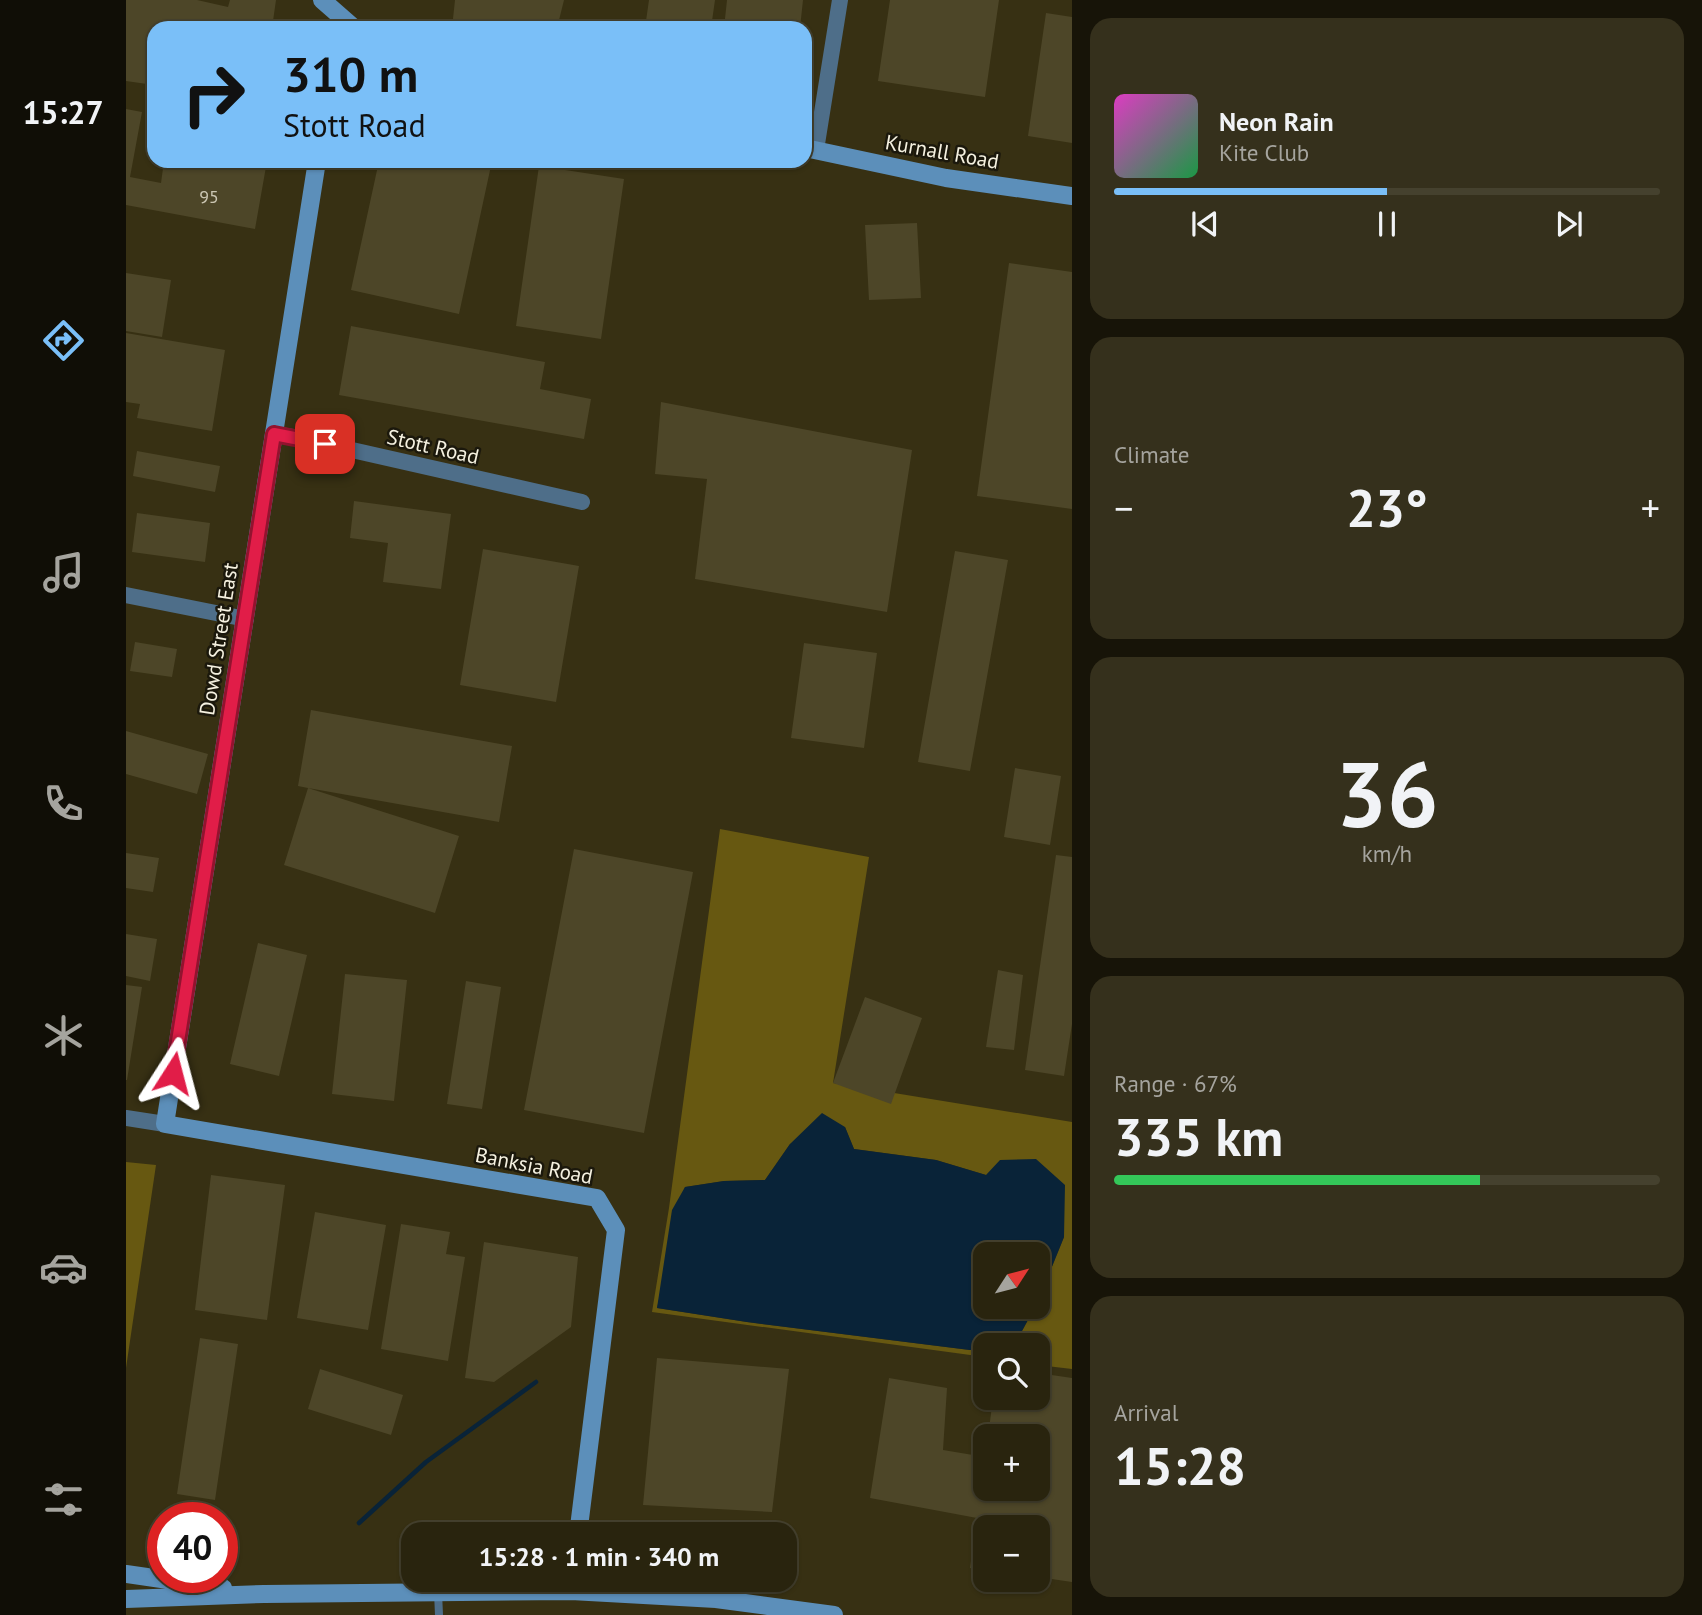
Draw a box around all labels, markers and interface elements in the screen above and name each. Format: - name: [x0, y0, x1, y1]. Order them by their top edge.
- text: 310 m: [283, 42, 418, 106]
- icon: right: [168, 49, 259, 140]
- text: 15:27: [22, 91, 104, 133]
- text: Stott Road: [283, 104, 426, 146]
- text: Neon Rain: [1219, 105, 1334, 138]
- street label: Kurnall Road: [883, 128, 1001, 175]
- text: Kite Club: [1219, 138, 1309, 167]
- house number: 95: [199, 185, 219, 208]
- icon: previous: [1186, 205, 1224, 243]
- icon: pause: [1368, 205, 1406, 243]
- icon: next: [1550, 205, 1588, 243]
- icon: directions: [39, 316, 88, 365]
- pin: [295, 414, 355, 474]
- street label: Stott Road: [384, 423, 482, 470]
- icon: arrive: [306, 425, 344, 463]
- text: Climate: [1114, 440, 1189, 469]
- text: 23°: [1346, 474, 1428, 541]
- text: −: [1114, 483, 1133, 532]
- text: +: [1641, 483, 1660, 532]
- icon: music: [39, 548, 88, 597]
- street label: Dowd Street East: [193, 561, 244, 717]
- text: 36: [1335, 734, 1439, 852]
- icon: phone: [39, 779, 88, 828]
- text: km/h: [1362, 839, 1412, 868]
- icon: climate: [39, 1011, 88, 1060]
- position arrow: [136, 1036, 210, 1110]
- text: Range · 67%: [1114, 1069, 1237, 1098]
- text: 335 km: [1114, 1103, 1283, 1170]
- street label: Banksia Road: [473, 1141, 595, 1190]
- north arrow: [973, 1242, 1050, 1320]
- map controls: [973, 1242, 1050, 1592]
- icon: car: [39, 1243, 88, 1292]
- button: search: [973, 1333, 1050, 1410]
- text: Arrival: [1114, 1398, 1178, 1427]
- button: +: [973, 1424, 1050, 1501]
- text: 15:28: [1114, 1432, 1246, 1499]
- icon: filters: [39, 1475, 88, 1524]
- speed limit sign: 40: [147, 1502, 238, 1593]
- button: −: [973, 1515, 1050, 1592]
- text: 15:28 · 1 min · 340 m: [479, 1540, 719, 1573]

